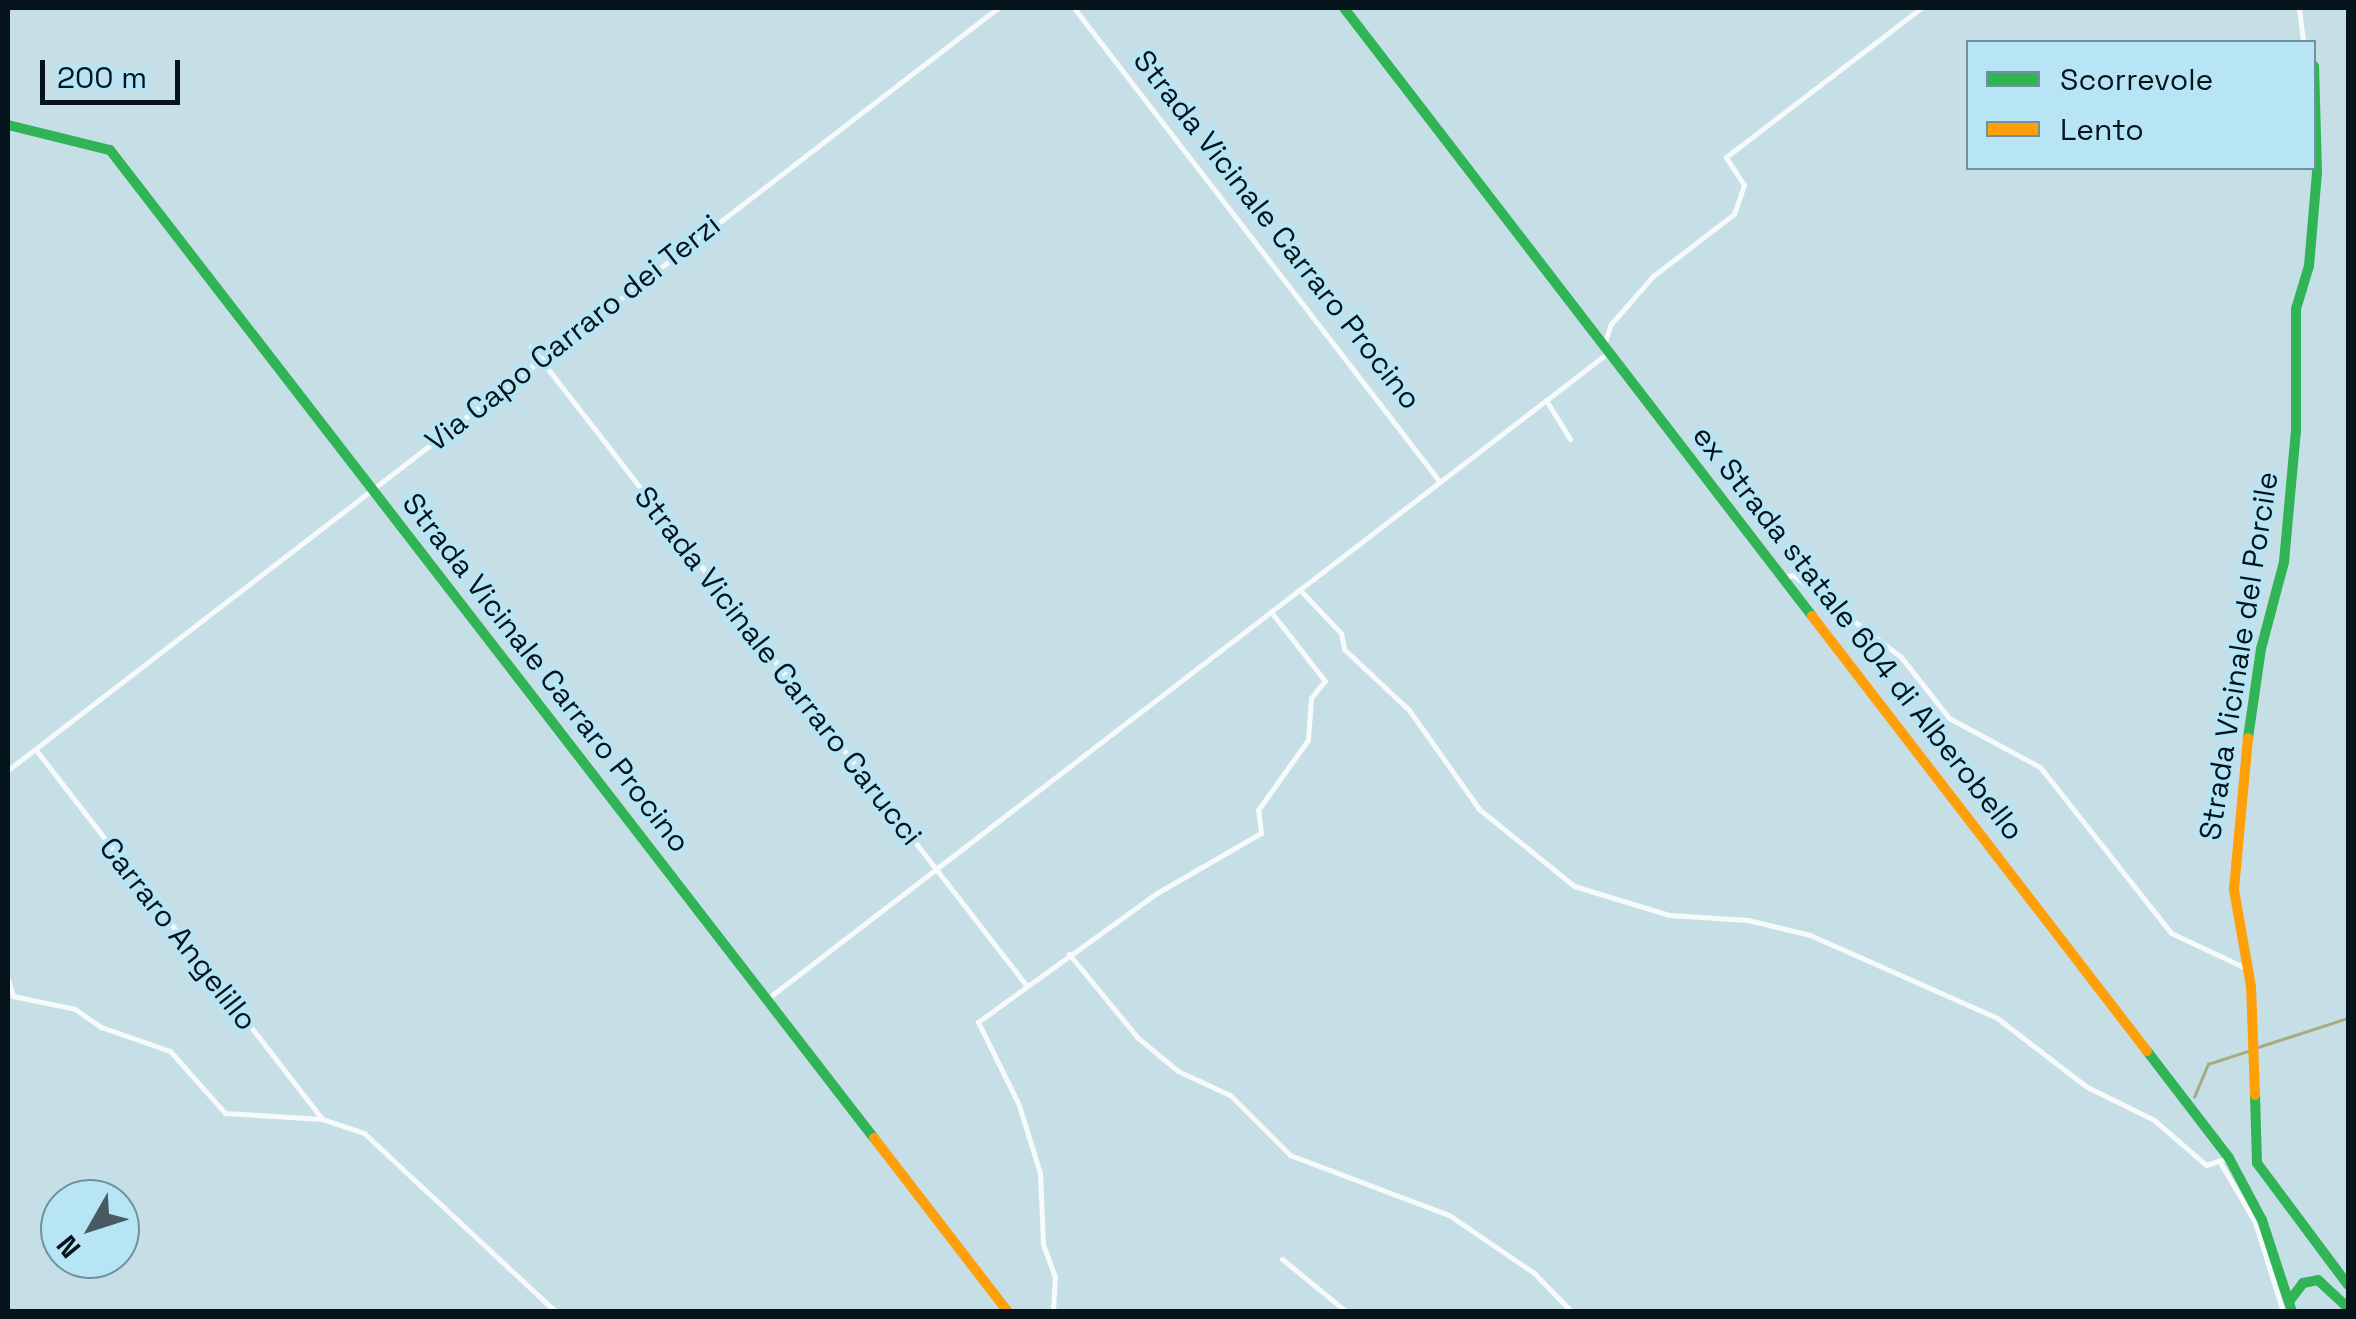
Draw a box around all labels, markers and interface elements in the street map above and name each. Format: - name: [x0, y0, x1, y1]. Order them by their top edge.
- scale bar: [45, 40, 185, 102]
- legend: [1966, 40, 2316, 170]
- street label: Strada Vicinale Carraro Procino: [1125, 43, 1429, 417]
- text: 200 m: [57, 58, 147, 97]
- text: Scorrevole: [2060, 60, 2213, 99]
- text: Lento: [2060, 110, 2144, 149]
- street label: Via Capo Carraro dei Terzi: [418, 207, 728, 459]
- street label: ex Strada statale 604 di Alberobello: [1685, 418, 2031, 848]
- street label: Strada Vicinale del Porcile: [2192, 469, 2286, 843]
- street label: Strada Vicinale Carraro Carucci: [626, 479, 930, 853]
- street label: Strada Vicinale Carraro Procino: [394, 486, 698, 860]
- street label: Carraro Angelillo: [91, 830, 265, 1038]
- north arrow: [40, 1179, 140, 1279]
- text: N: [48, 1228, 88, 1265]

